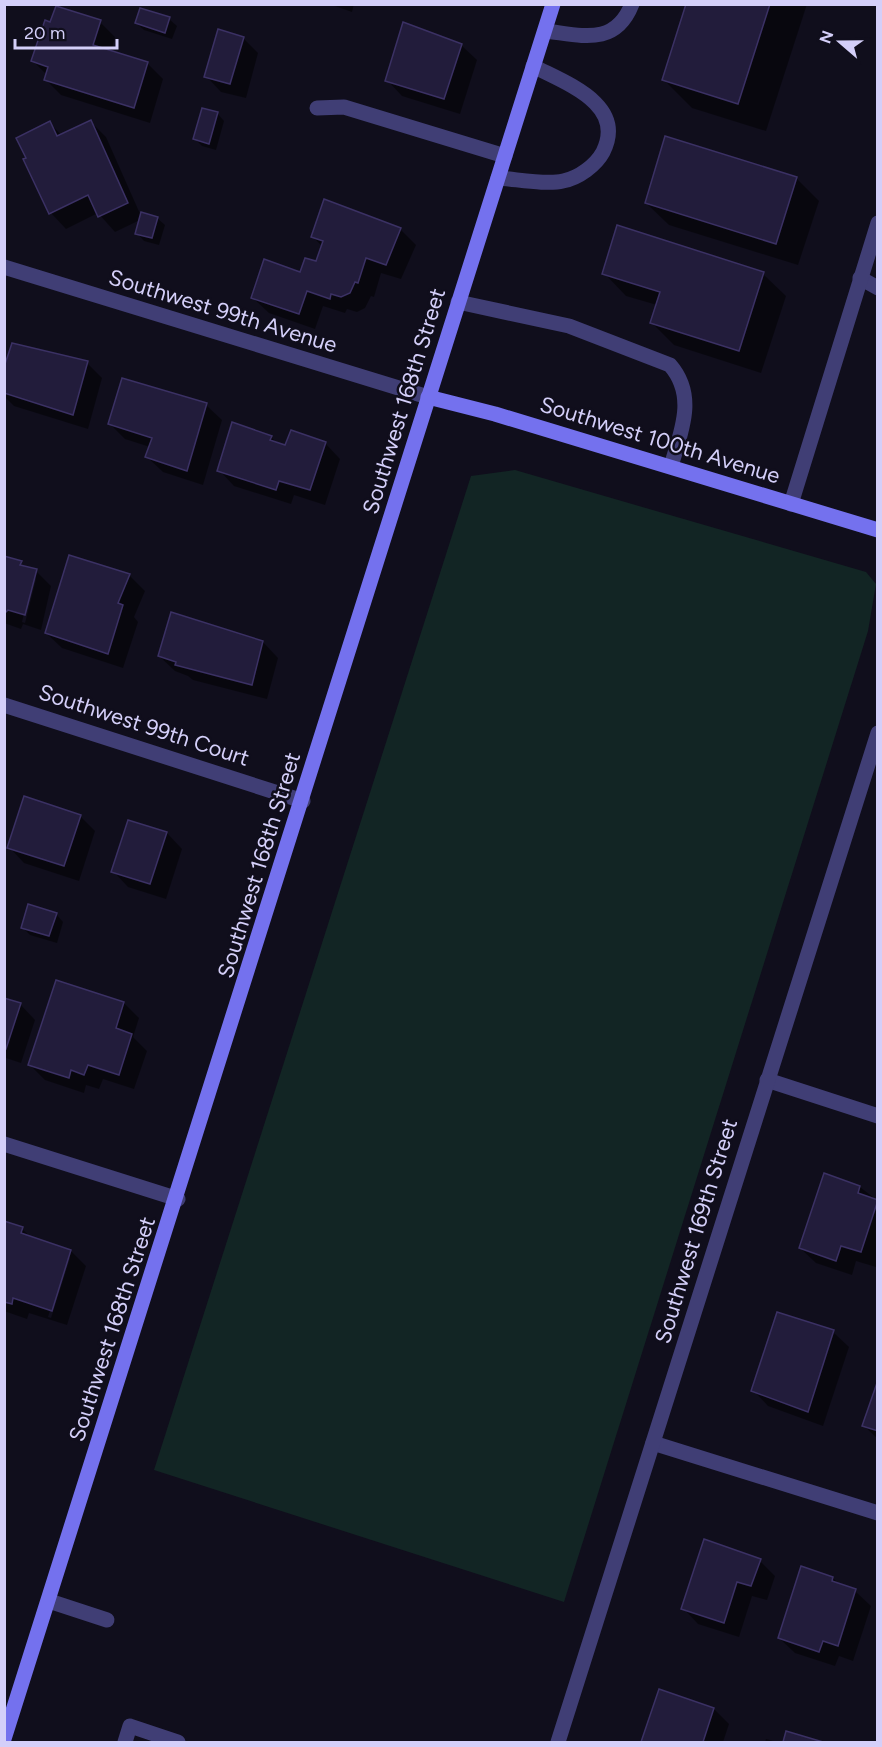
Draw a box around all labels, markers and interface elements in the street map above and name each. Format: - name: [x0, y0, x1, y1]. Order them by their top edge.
- scale bar: [15, 12, 117, 50]
- north arrow: [810, 12, 870, 72]
- text: 20 m: [24, 22, 65, 44]
- text: N: [815, 28, 837, 46]
- street label: Southwest 99th Avenue: [106, 263, 340, 359]
- street label: Southwest 168th Street: [357, 285, 451, 517]
- street label: Southwest 100th Avenue: [537, 391, 783, 489]
- street label: Southwest 99th Court: [35, 678, 253, 772]
- street label: Southwest 168th Street: [212, 749, 306, 981]
- street label: Southwest 169th Street: [649, 1115, 743, 1347]
- street label: Southwest 168th Street: [63, 1213, 161, 1445]

